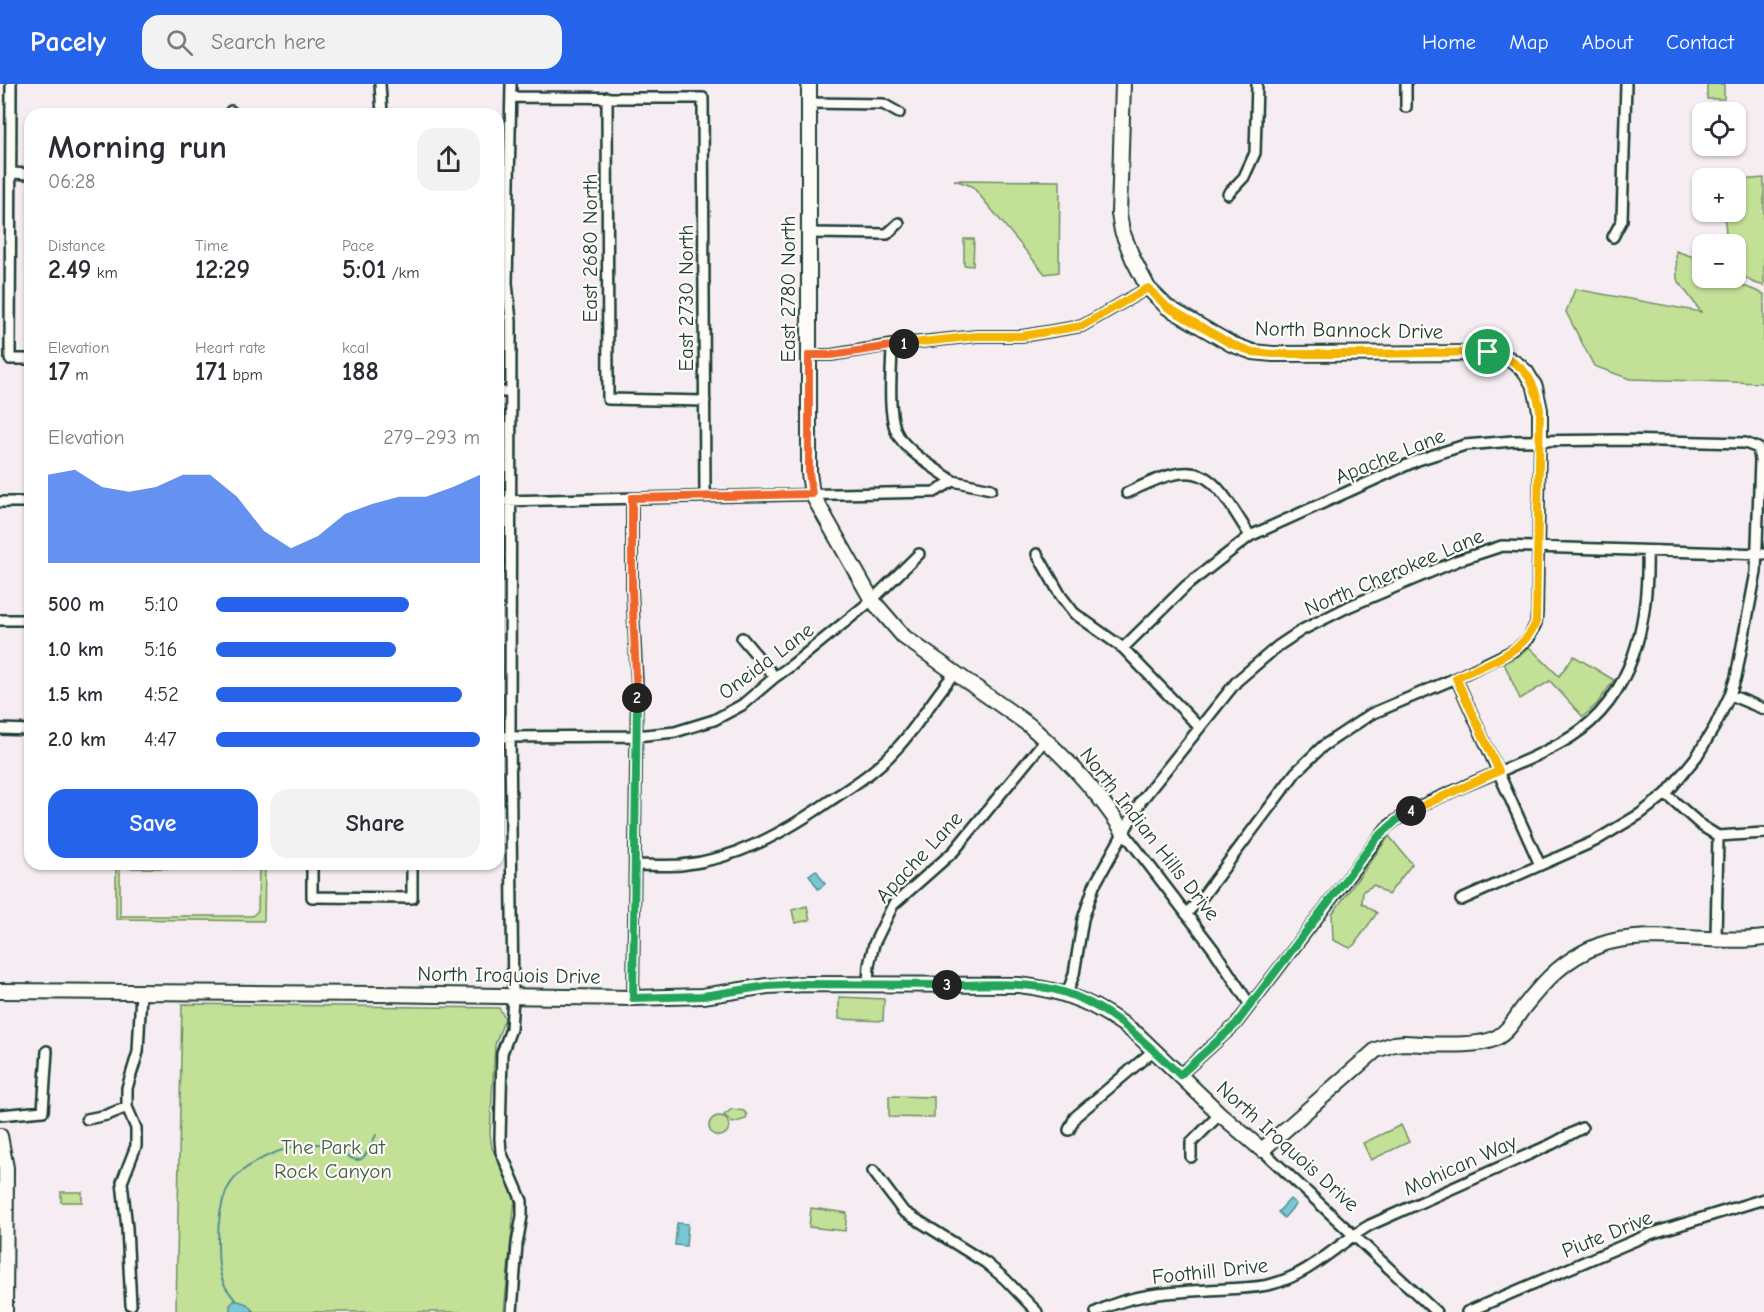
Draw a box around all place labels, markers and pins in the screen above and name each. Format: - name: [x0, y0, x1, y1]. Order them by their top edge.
- pin: [1462, 326, 1513, 377]
- pin: 1: [889, 329, 919, 359]
- pin: 2: [622, 683, 652, 713]
- pin: 4: [1396, 796, 1426, 826]
- pin: 3: [932, 970, 962, 1000]

